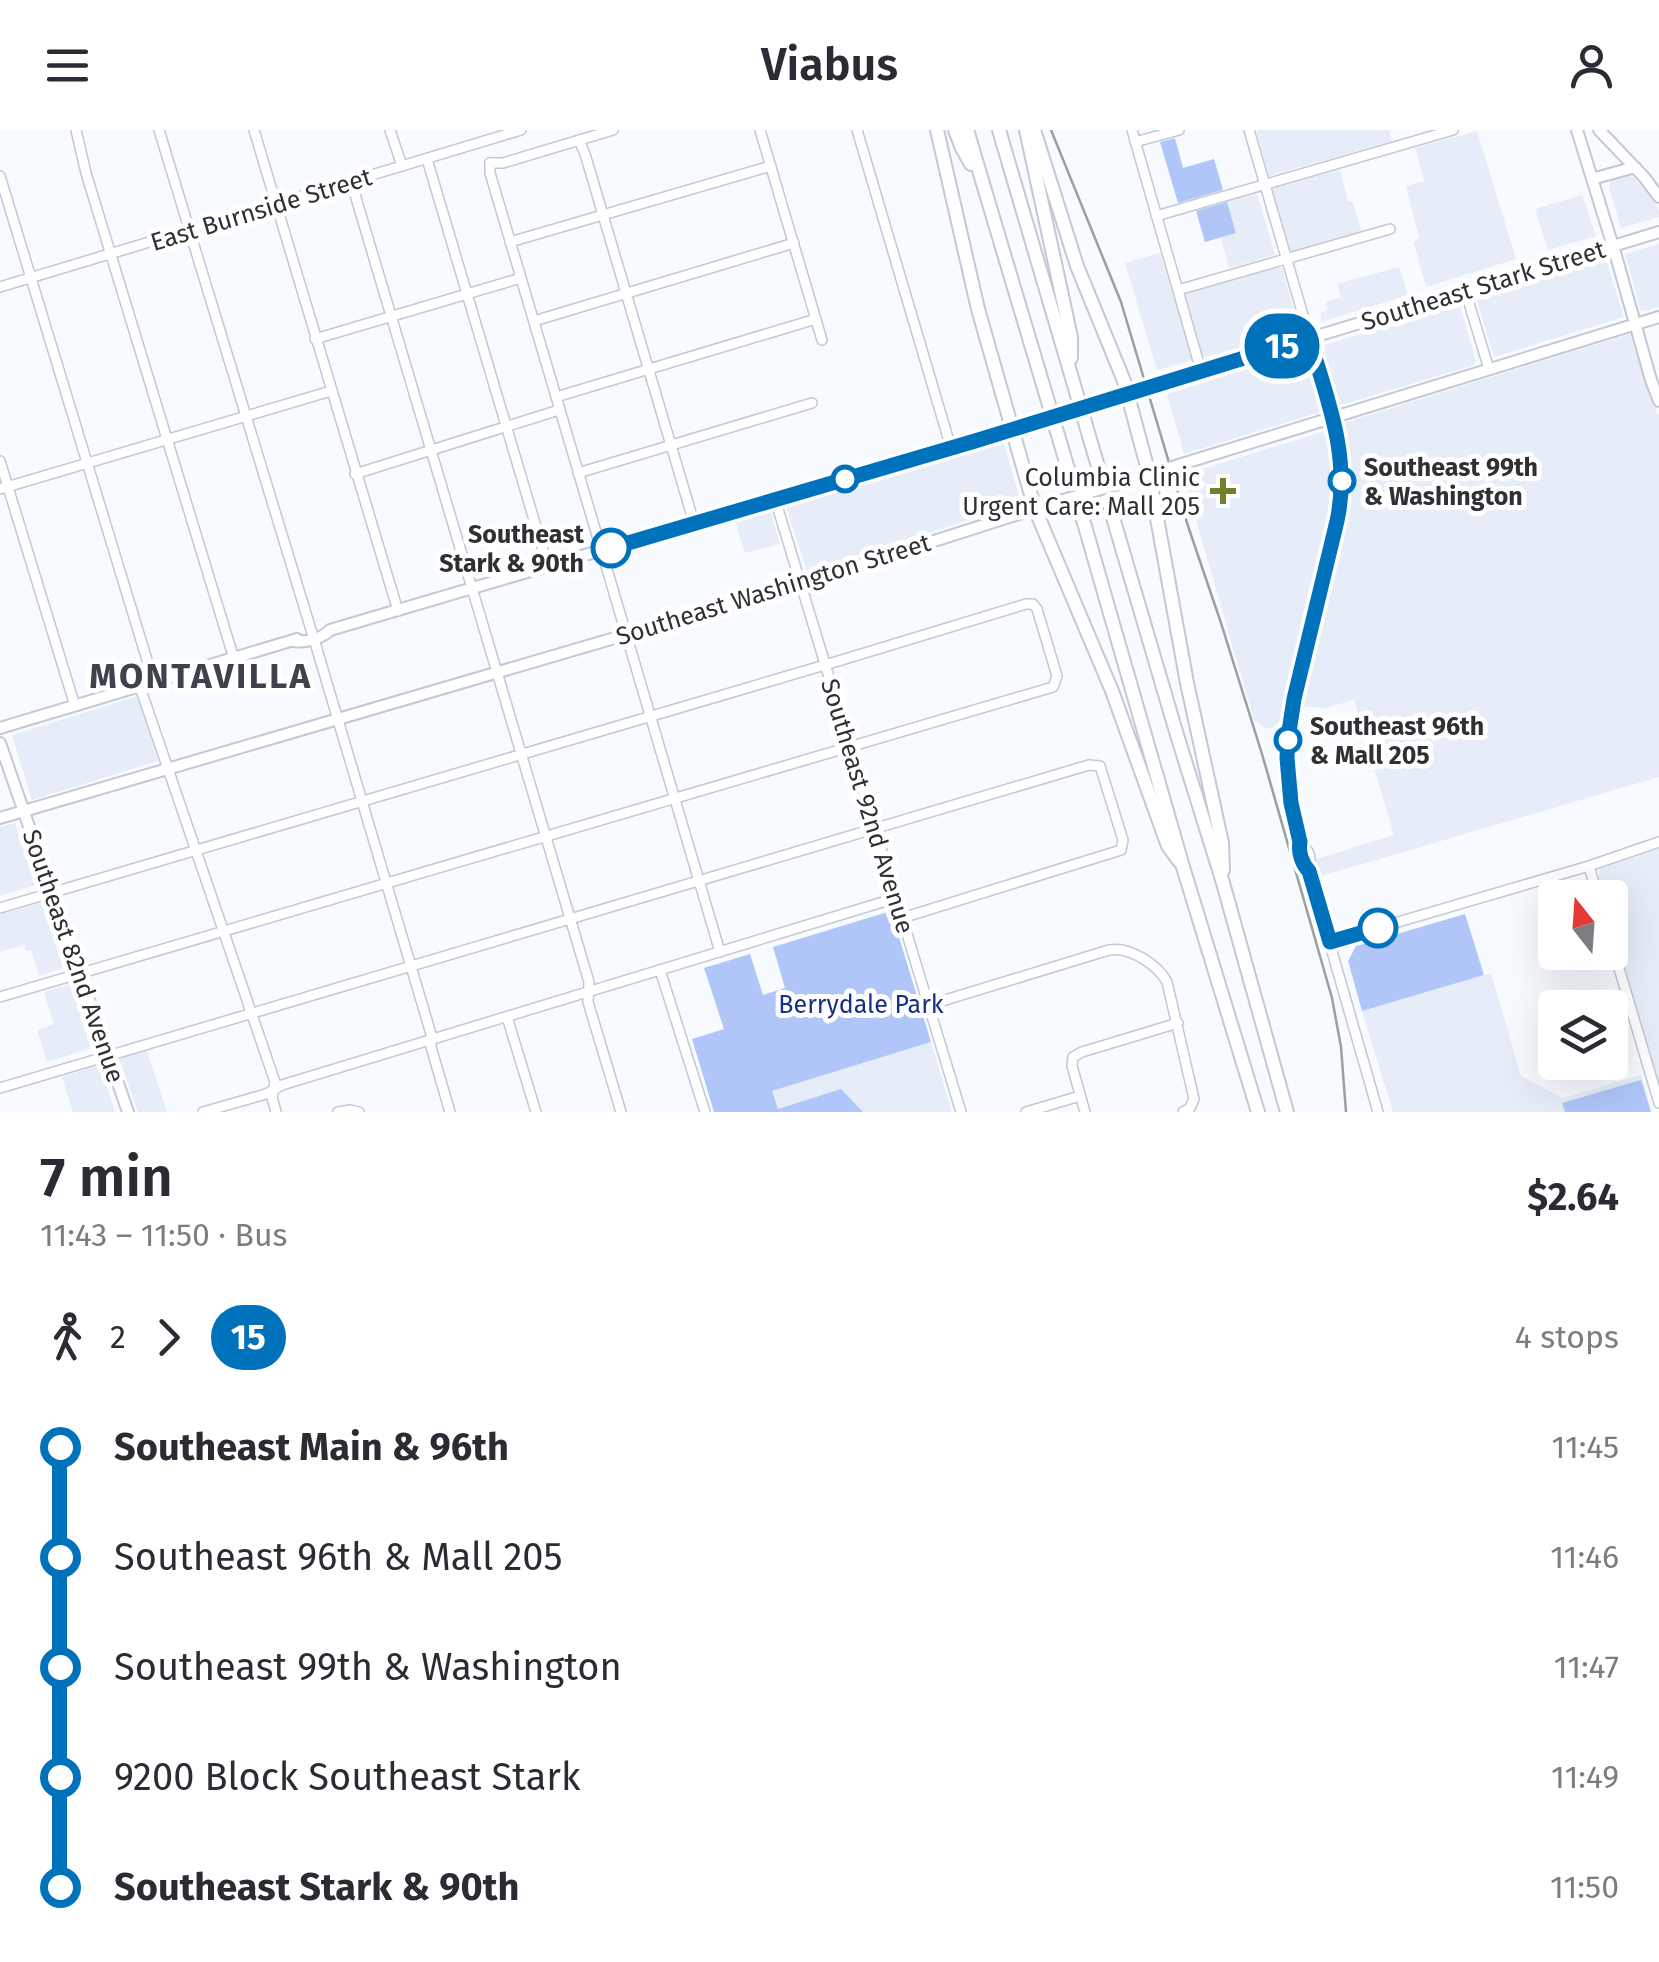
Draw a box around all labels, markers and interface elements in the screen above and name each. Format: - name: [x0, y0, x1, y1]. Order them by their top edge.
- icon: menu: [40, 38, 95, 93]
- text: Viabus: [761, 38, 898, 92]
- icon: person: [1564, 38, 1619, 93]
- street label: East Burnside Street: [147, 162, 376, 258]
- street label: Southeast Stark Street: [1358, 234, 1610, 337]
- line badge: 15: [1237, 314, 1327, 378]
- text: 15: [1264, 325, 1300, 367]
- place label: Southeast 99th & Washington: [1364, 453, 1538, 512]
- place label: Columbia Clinic Urgent Care: Mall 205: [962, 463, 1200, 522]
- unlabelled marker: [832, 466, 858, 492]
- marker: Southeast 99th & Washington: [1329, 468, 1355, 494]
- marker: Columbia Clinic Urgent Care: Mall 205: [1210, 478, 1236, 504]
- place label: Southeast Stark & 90th: [439, 520, 584, 579]
- street label: Southeast Washington Street: [612, 528, 935, 652]
- marker: Southeast Stark & 90th: [592, 529, 630, 567]
- district label: MONTAVILLA: [89, 655, 313, 697]
- street label: Southeast 92nd Avenue: [814, 675, 920, 937]
- place label: Southeast 96th & Mall 205: [1310, 712, 1484, 771]
- marker: Southeast 96th & Mall 205: [1275, 727, 1301, 753]
- street label: Southeast 82nd Avenue: [16, 826, 130, 1087]
- north arrow: [1538, 880, 1628, 970]
- map controls: [1538, 880, 1628, 1080]
- unlabelled marker: [1359, 909, 1397, 947]
- park label: Berrydale Park: [778, 990, 944, 1020]
- button: layers: [1538, 990, 1628, 1080]
- text: 7 min: [40, 1145, 173, 1211]
- text: $2.64: [1527, 1174, 1619, 1220]
- text: 11:43 – 11:50 · Bus: [40, 1216, 287, 1254]
- icon: walk: [40, 1310, 95, 1365]
- icon: forward: [141, 1310, 196, 1365]
- text: 15: [231, 1316, 266, 1358]
- text: 2: [110, 1318, 126, 1356]
- text: 4 stops: [1515, 1318, 1619, 1356]
- text: Southeast Main & 96th: [114, 1424, 509, 1470]
- text: 11:45: [1551, 1428, 1619, 1466]
- text: Southeast 96th & Mall 205: [114, 1534, 562, 1580]
- text: 11:46: [1550, 1538, 1619, 1576]
- text: Southeast 99th & Washington: [114, 1644, 622, 1690]
- text: 11:47: [1554, 1648, 1619, 1686]
- text: 9200 Block Southeast Stark: [114, 1754, 580, 1800]
- text: 11:49: [1551, 1758, 1619, 1796]
- text: Southeast Stark & 90th: [114, 1864, 519, 1910]
- text: 11:50: [1550, 1868, 1619, 1906]

